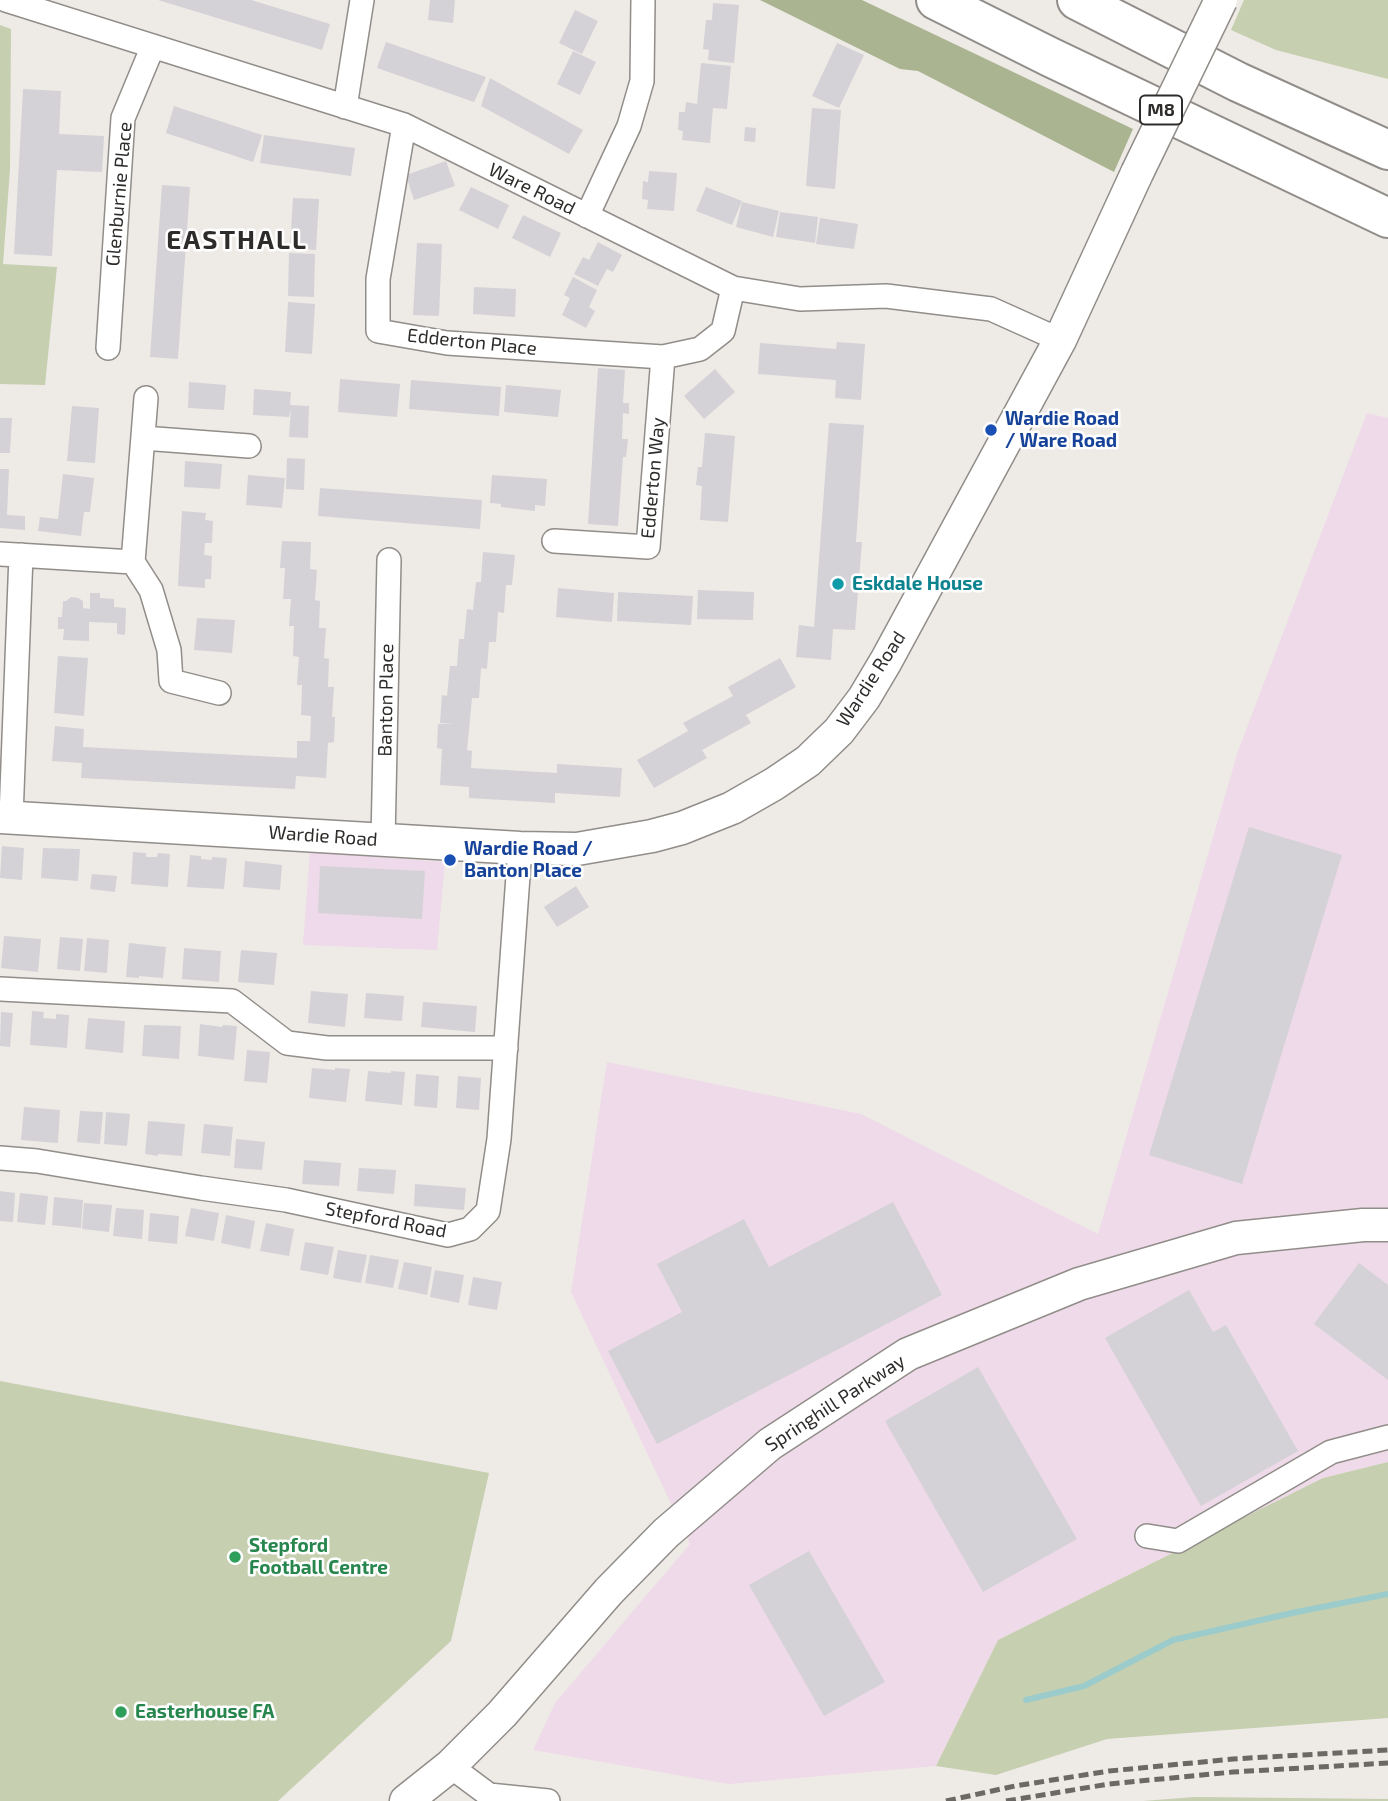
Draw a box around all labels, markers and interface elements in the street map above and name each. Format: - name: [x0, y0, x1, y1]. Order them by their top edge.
- road number: M8: [1140, 96, 1182, 124]
- street label: Glenburnie Place: [101, 121, 137, 267]
- street label: Ware Road: [485, 158, 579, 220]
- district label: EASTHALL: [167, 224, 307, 256]
- street label: Edderton Place: [406, 324, 538, 360]
- place label: Wardie Road / Ware Road: [1005, 408, 1119, 452]
- street label: Edderton Way: [636, 416, 670, 540]
- marker: Wardie Road / Ware Road: [983, 422, 999, 438]
- place label: Eskdale House: [852, 573, 983, 595]
- marker: Eskdale House: [830, 576, 846, 592]
- street label: Wardie Road: [832, 627, 910, 731]
- street label: Banton Place: [374, 643, 398, 757]
- street label: Wardie Road: [268, 821, 378, 851]
- place label: Wardie Road / Banton Place: [464, 838, 593, 882]
- marker: Wardie Road / Banton Place: [442, 852, 458, 868]
- street label: Stepford Road: [323, 1197, 449, 1243]
- street label: Springhill Parkway: [761, 1349, 909, 1457]
- place label: Stepford Football Centre: [249, 1535, 388, 1579]
- marker: Stepford Football Centre: [227, 1549, 243, 1565]
- place label: Easterhouse FA: [135, 1701, 274, 1723]
- marker: Easterhouse FA: [113, 1704, 129, 1720]

